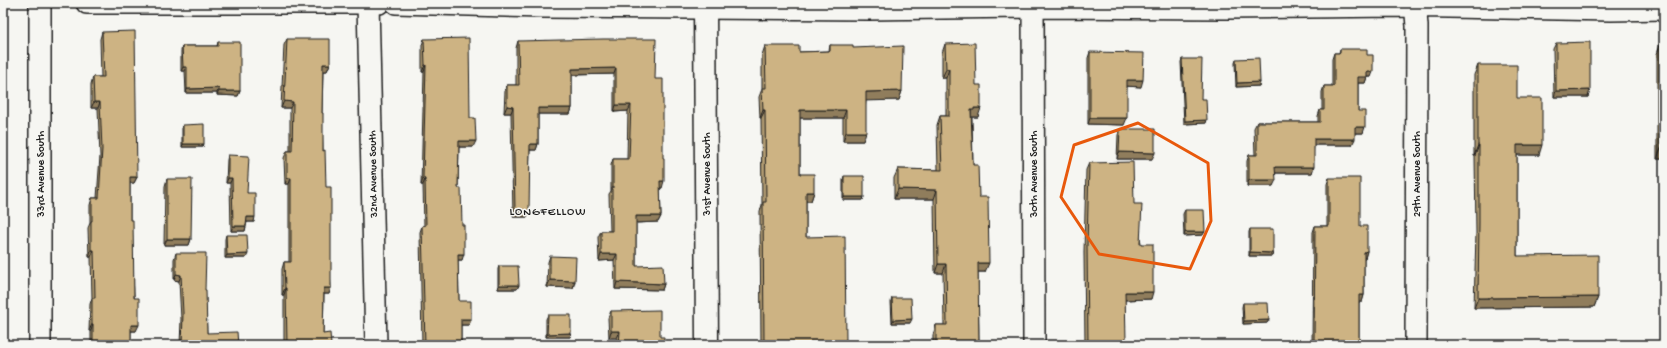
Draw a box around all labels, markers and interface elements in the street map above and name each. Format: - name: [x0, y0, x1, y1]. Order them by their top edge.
- street label: 32nd Avenue South: [367, 130, 381, 219]
- street label: 30th Avenue South: [1029, 130, 1041, 219]
- street label: 33rd Avenue South: [36, 131, 48, 218]
- street label: 29th Avenue South: [1412, 131, 1424, 217]
- street label: 31st Avenue South: [702, 132, 714, 217]
- district label: LONGFELLOW: [510, 206, 586, 220]

